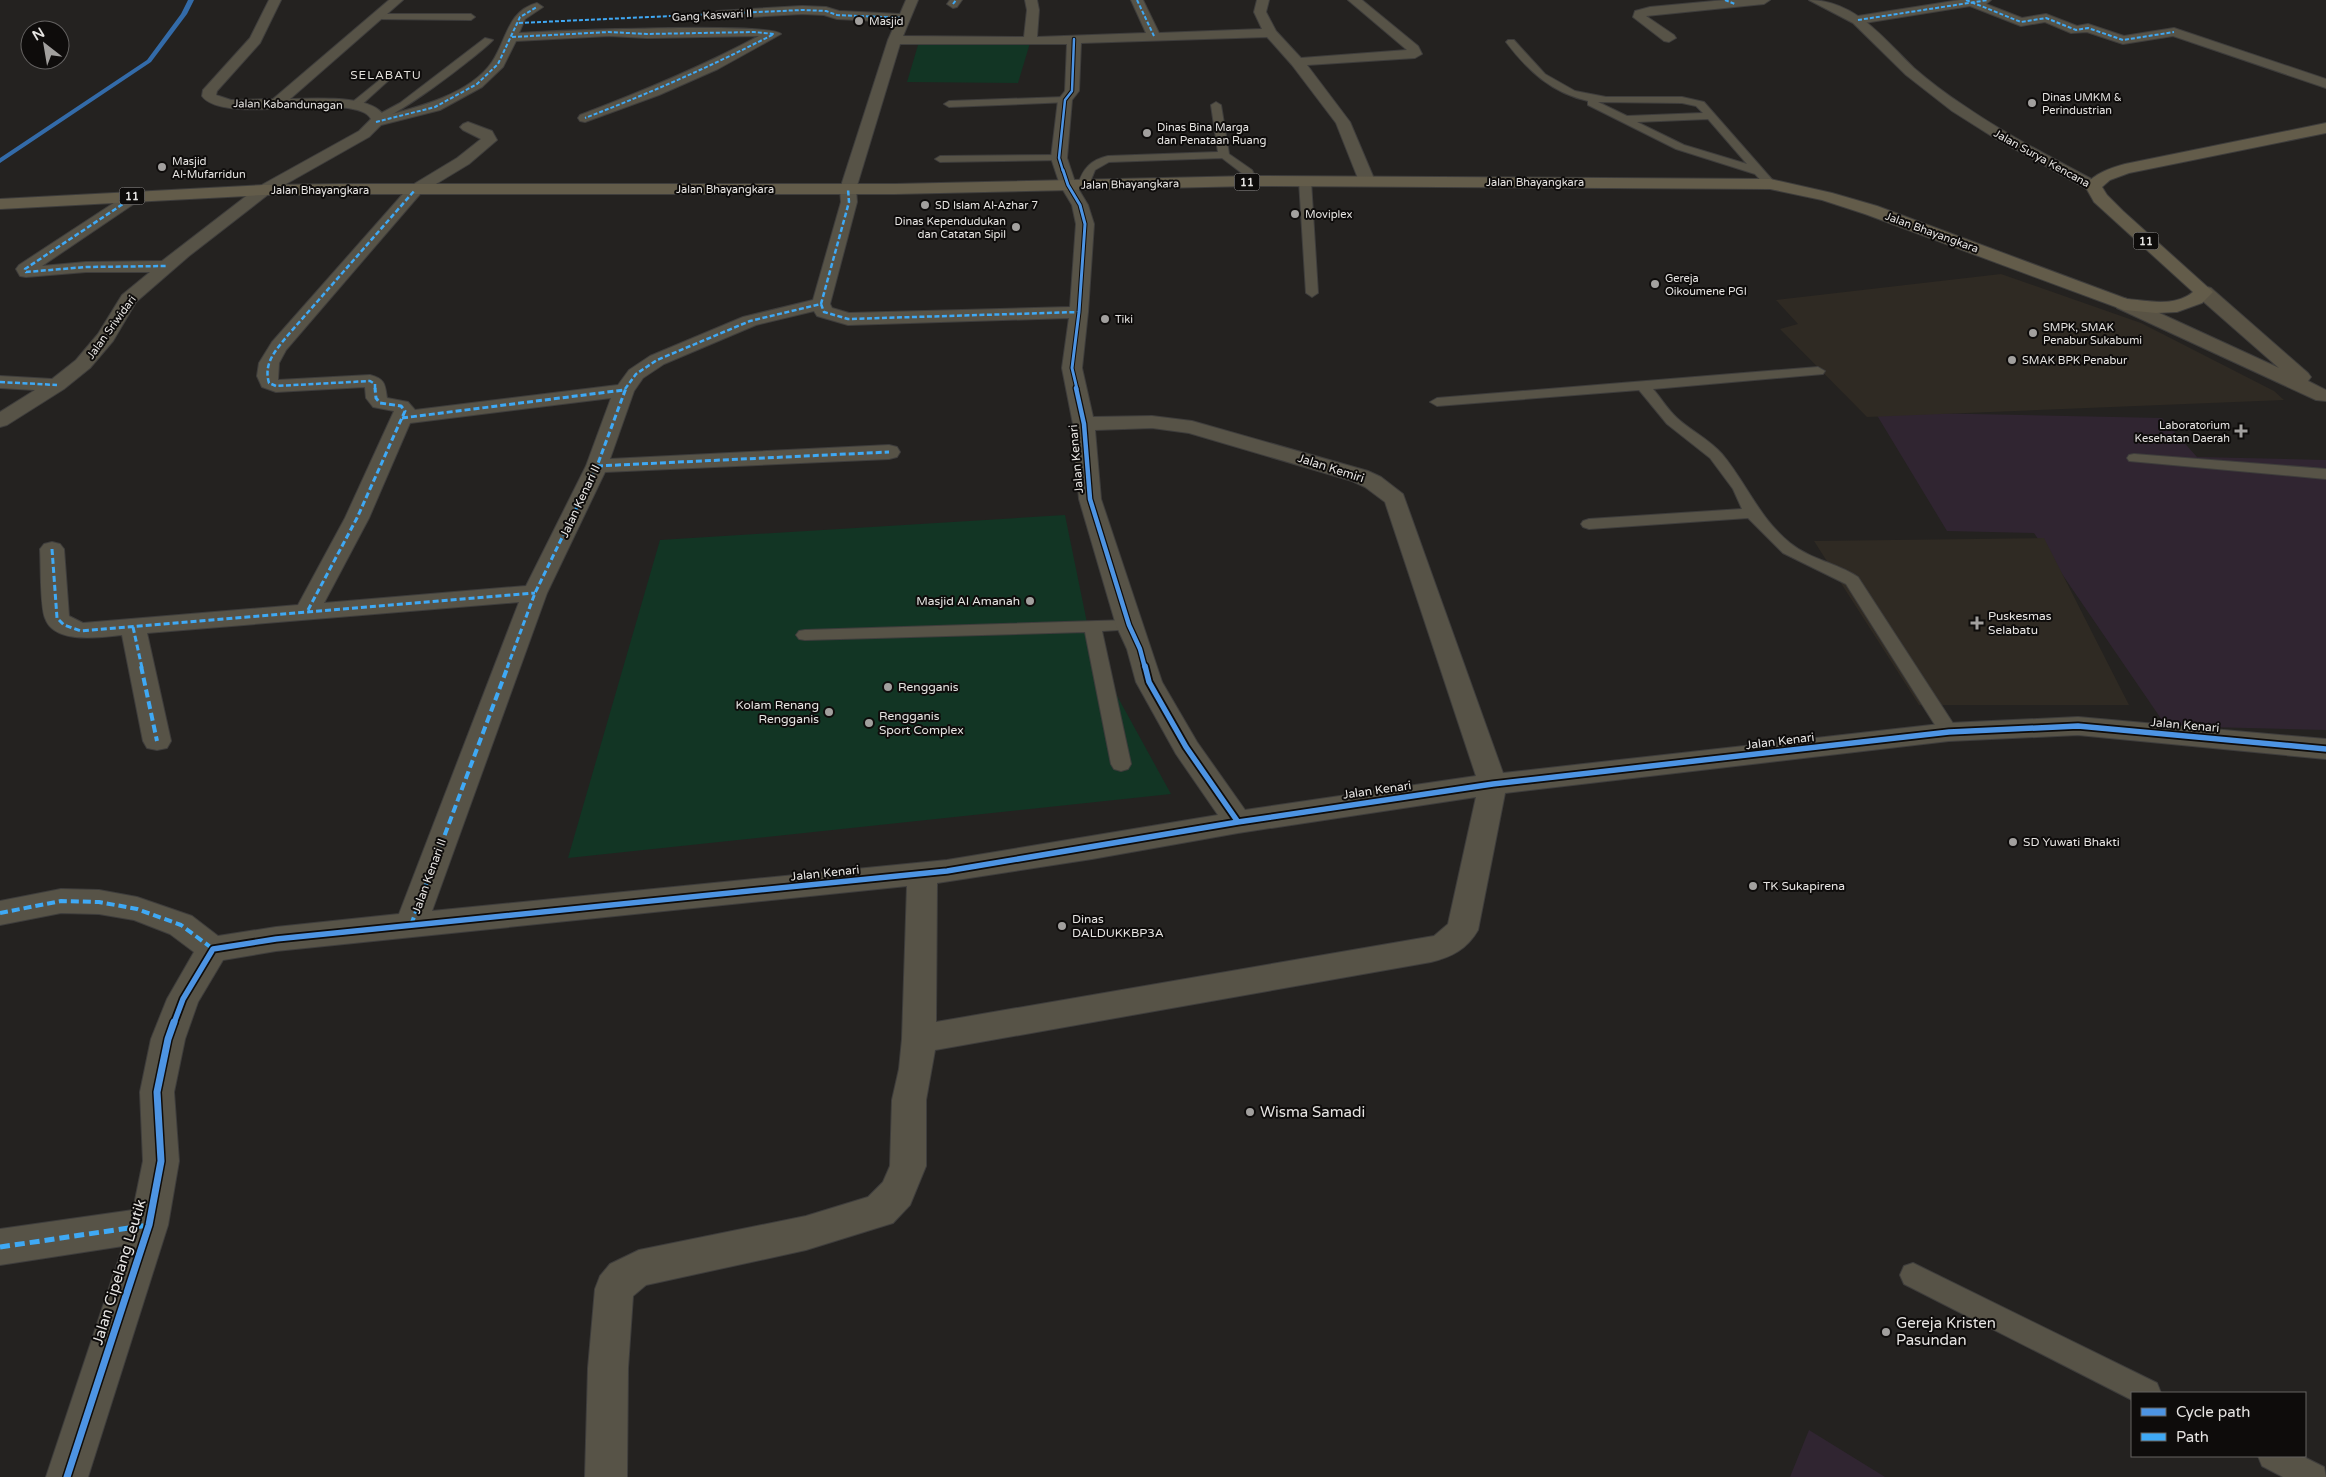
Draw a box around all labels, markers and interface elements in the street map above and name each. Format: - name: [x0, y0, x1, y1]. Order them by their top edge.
- street label: Gang Kaswari II: [671, 7, 753, 24]
- marker: Masjid: [853, 15, 865, 27]
- place label: Masjid: [869, 15, 904, 28]
- north arrow: [20, 20, 70, 70]
- text: N: [29, 24, 48, 44]
- district label: SELABATU: [350, 68, 422, 82]
- place label: Dinas UMKM & Perindustrian: [2042, 91, 2122, 117]
- street label: Jalan Kabandunagan: [233, 97, 343, 112]
- marker: Dinas UMKM & Perindustrian: [2026, 97, 2038, 109]
- place label: Dinas Bina Marga dan Penataan Ruang: [1157, 121, 1266, 147]
- marker: Dinas Bina Marga dan Penataan Ruang: [1141, 127, 1153, 139]
- street label: Jalan Surya Kencana: [1992, 127, 2092, 190]
- place label: Masjid Al-Mufarridun: [172, 155, 246, 181]
- marker: Masjid Al-Mufarridun: [156, 161, 168, 173]
- road number: 11: [1234, 173, 1260, 190]
- street label: Jalan Bhayangkara: [1486, 176, 1584, 189]
- street label: Jalan Bhayangkara: [1081, 177, 1179, 192]
- street label: Jalan Bhayangkara: [676, 183, 774, 196]
- street label: Jalan Bhayangkara: [271, 184, 369, 197]
- road number: 11: [120, 188, 144, 205]
- marker: SD Islam Al-Azhar 7: [919, 199, 931, 211]
- place label: SD Islam Al-Azhar 7: [935, 199, 1038, 212]
- marker: Moviplex: [1289, 208, 1301, 220]
- place label: Moviplex: [1305, 208, 1352, 221]
- street label: Jalan Bhayangkara: [1883, 210, 1980, 255]
- place label: Dinas Kependudukan dan Catatan Sipil: [895, 215, 1006, 241]
- marker: Dinas Kependudukan dan Catatan Sipil: [1010, 221, 1022, 233]
- road number: 11: [2134, 232, 2158, 250]
- place label: Gereja Oikoumene PGI: [1665, 272, 1747, 298]
- marker: Gereja Oikoumene PGI: [1649, 278, 1661, 290]
- street label: Jalan Sriwidari: [84, 293, 139, 361]
- marker: Tiki: [1099, 313, 1111, 325]
- place label: Tiki: [1115, 313, 1133, 326]
- place label: SMPK, SMAK Penabur Sukabumi: [2043, 321, 2142, 347]
- marker: SMPK, SMAK Penabur Sukabumi: [2027, 327, 2039, 339]
- marker: SMAK BPK Penabur: [2006, 354, 2018, 366]
- place label: SMAK BPK Penabur: [2022, 354, 2128, 367]
- place label: Laboratorium Kesehatan Daerah: [2135, 419, 2230, 445]
- street label: Jalan Kenari: [1066, 424, 1086, 494]
- marker: Laboratorium Kesehatan Daerah: [2234, 424, 2248, 438]
- street label: Jalan Kemiri: [1296, 451, 1366, 485]
- street label: Jalan Kenari II: [557, 462, 603, 540]
- place label: Masjid Al Amanah: [916, 594, 1020, 608]
- marker: Masjid Al Amanah: [1024, 595, 1036, 607]
- place label: Puskesmas Selabatu: [1988, 609, 2052, 637]
- marker: Puskesmas Selabatu: [1970, 616, 1984, 630]
- place label: Rengganis: [898, 680, 959, 694]
- marker: Rengganis: [882, 681, 894, 693]
- place label: Kolam Renang Rengganis: [736, 698, 819, 726]
- marker: Kolam Renang Rengganis: [823, 706, 835, 718]
- place label: Rengganis Sport Complex: [879, 709, 964, 737]
- street label: Jalan Kenari: [2150, 715, 2220, 735]
- marker: Rengganis Sport Complex: [863, 717, 875, 729]
- street label: Jalan Kenari: [1745, 730, 1815, 752]
- street label: Jalan Kenari: [1342, 778, 1412, 802]
- place label: SD Yuwati Bhakti: [2023, 835, 2120, 849]
- marker: SD Yuwati Bhakti: [2007, 836, 2019, 848]
- street label: Jalan Kenari II: [409, 837, 449, 915]
- street label: Jalan Kenari: [790, 862, 860, 884]
- place label: TK Sukapirena: [1763, 879, 1845, 893]
- marker: TK Sukapirena: [1747, 880, 1759, 892]
- place label: Dinas DALDUKKBP3A: [1072, 912, 1164, 940]
- marker: Dinas DALDUKKBP3A: [1056, 920, 1068, 932]
- place label: Wisma Samadi: [1260, 1103, 1365, 1121]
- marker: Wisma Samadi: [1244, 1106, 1256, 1118]
- street label: Jalan Cipelang Leutik: [88, 1197, 150, 1347]
- place label: Gereja Kristen Pasundan: [1896, 1314, 1996, 1349]
- marker: Gereja Kristen Pasundan: [1880, 1326, 1892, 1338]
- legend: [2131, 1392, 2306, 1457]
- text: Cycle path: [2176, 1403, 2250, 1421]
- text: Path: [2176, 1428, 2209, 1446]

